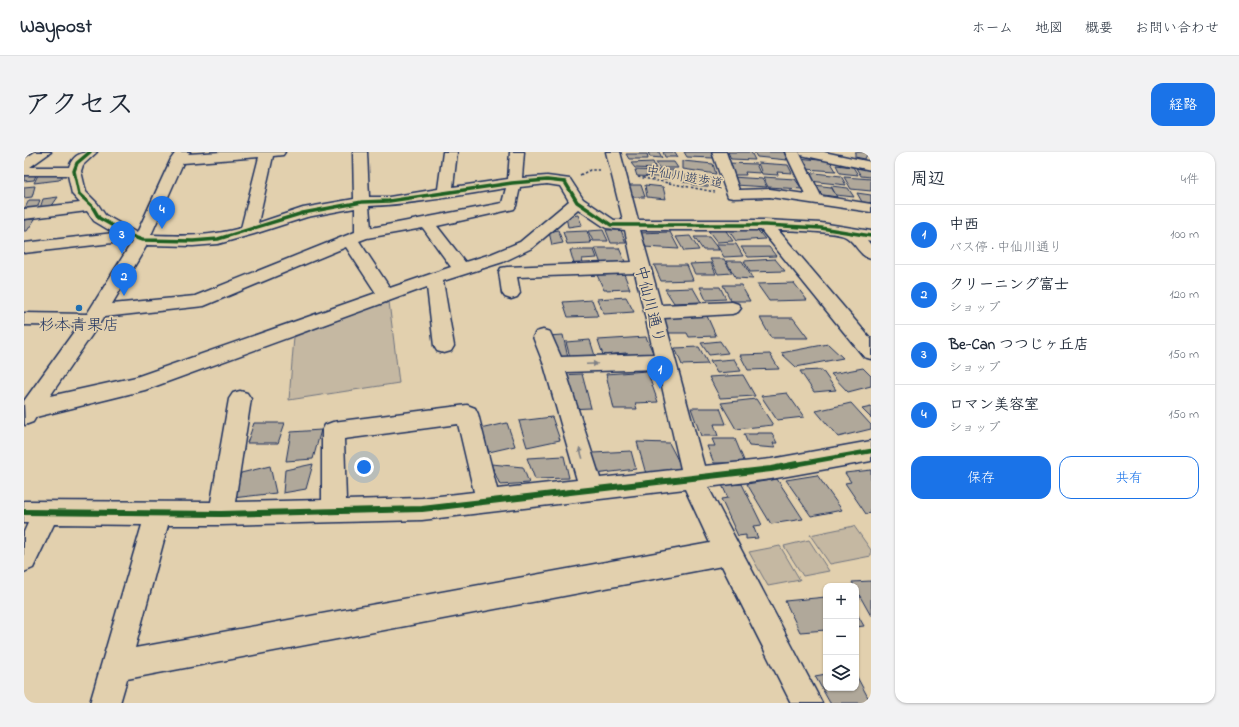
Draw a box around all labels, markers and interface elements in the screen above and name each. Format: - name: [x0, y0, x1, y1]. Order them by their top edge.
- text: Waypost: [20, 14, 92, 41]
- text: ホーム: [972, 18, 1013, 39]
- text: 地図: [1035, 18, 1063, 39]
- text: 概要: [1085, 18, 1113, 39]
- text: お問い合わせ: [1135, 18, 1219, 39]
- button: 経路: [1151, 83, 1215, 126]
- text: アクセス: [24, 86, 134, 127]
- street label: 中仙川遊歩道: [645, 161, 725, 194]
- text: 周辺: [911, 167, 945, 192]
- text: 4件: [1181, 170, 1199, 189]
- pin: 4: [149, 196, 175, 229]
- text: 中西: [949, 214, 979, 236]
- pin: 3: [109, 221, 135, 254]
- text: 1: [922, 225, 926, 244]
- text: 100 m: [1170, 225, 1199, 244]
- text: バス停 · 中仙川通り: [949, 238, 1062, 257]
- pin: 2: [111, 263, 137, 296]
- street label: 中仙川通り: [628, 263, 670, 346]
- text: クリーニング富士: [949, 274, 1069, 296]
- text: 2: [921, 285, 927, 304]
- text: 120 m: [1169, 285, 1199, 304]
- text: ショップ: [949, 298, 1000, 317]
- marker: 杉本青果店: [74, 303, 84, 313]
- place label: 杉本青果店: [39, 314, 119, 338]
- text: Be-Can つつじヶ丘店: [949, 334, 1089, 356]
- text: 3: [921, 345, 927, 364]
- text: 150 m: [1168, 345, 1199, 364]
- pin: 1: [647, 356, 673, 389]
- text: ショップ: [949, 358, 1000, 377]
- one-way arrow: [586, 361, 599, 367]
- text: ロマン美容室: [949, 394, 1039, 416]
- text: 4: [921, 405, 927, 424]
- text: 150 m: [1168, 405, 1199, 424]
- text: ショップ: [949, 418, 1000, 437]
- one-way arrow: [578, 447, 584, 459]
- button: 保存: [911, 456, 1051, 499]
- button: 共有: [1059, 456, 1199, 499]
- your location: [354, 457, 374, 477]
- map controls: [823, 583, 859, 691]
- button: +: [823, 583, 859, 619]
- button: −: [823, 619, 859, 655]
- button: layers: [823, 655, 859, 691]

